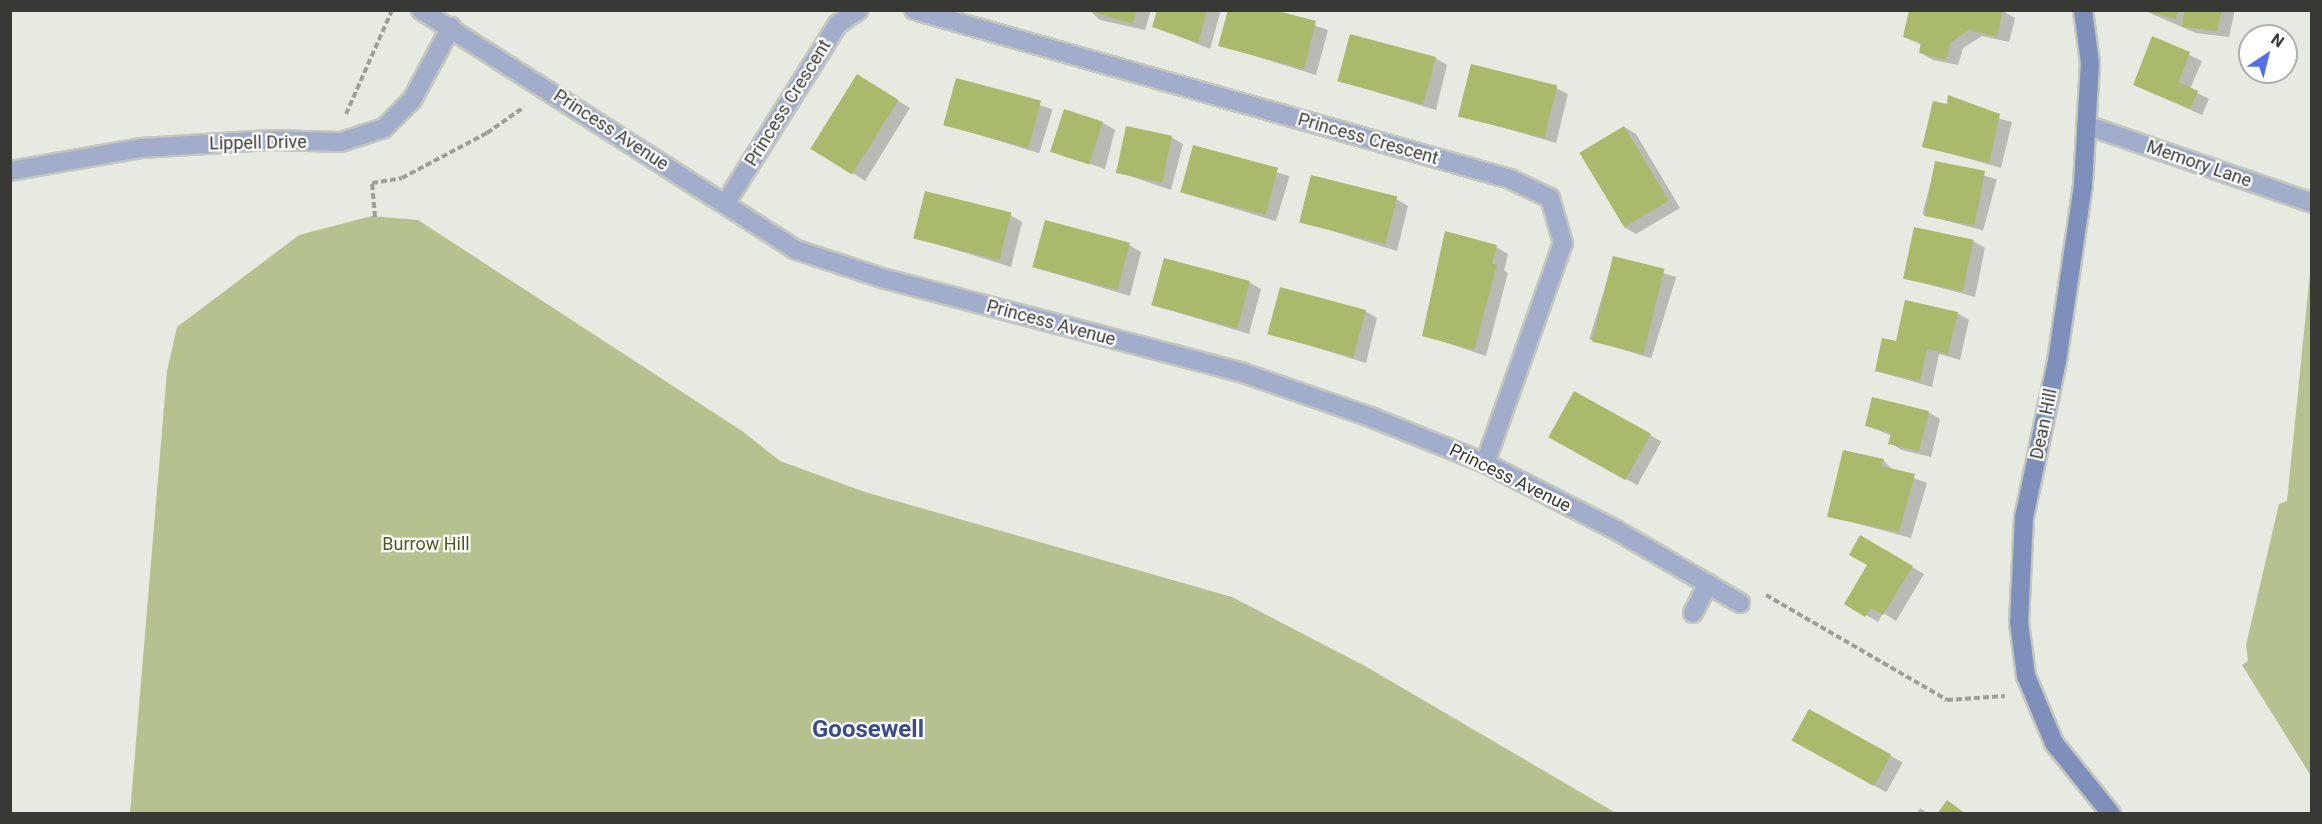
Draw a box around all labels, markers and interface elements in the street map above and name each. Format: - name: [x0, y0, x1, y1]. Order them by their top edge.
- north arrow: [2238, 24, 2298, 84]
- text: N: [2267, 29, 2288, 52]
- street label: Princess Crescent: [740, 36, 836, 170]
- street label: Princess Avenue: [549, 85, 673, 175]
- street label: Princess Crescent: [1295, 109, 1441, 169]
- street label: Lippell Drive: [209, 131, 307, 155]
- street label: Memory Lane: [2144, 136, 2254, 192]
- street label: Princess Avenue: [984, 295, 1118, 351]
- street label: Dean Hill: [2026, 387, 2062, 461]
- street label: Princess Avenue: [1446, 439, 1574, 517]
- park label: Burrow Hill: [382, 533, 470, 555]
- district label: Goosewell: [812, 716, 924, 744]

